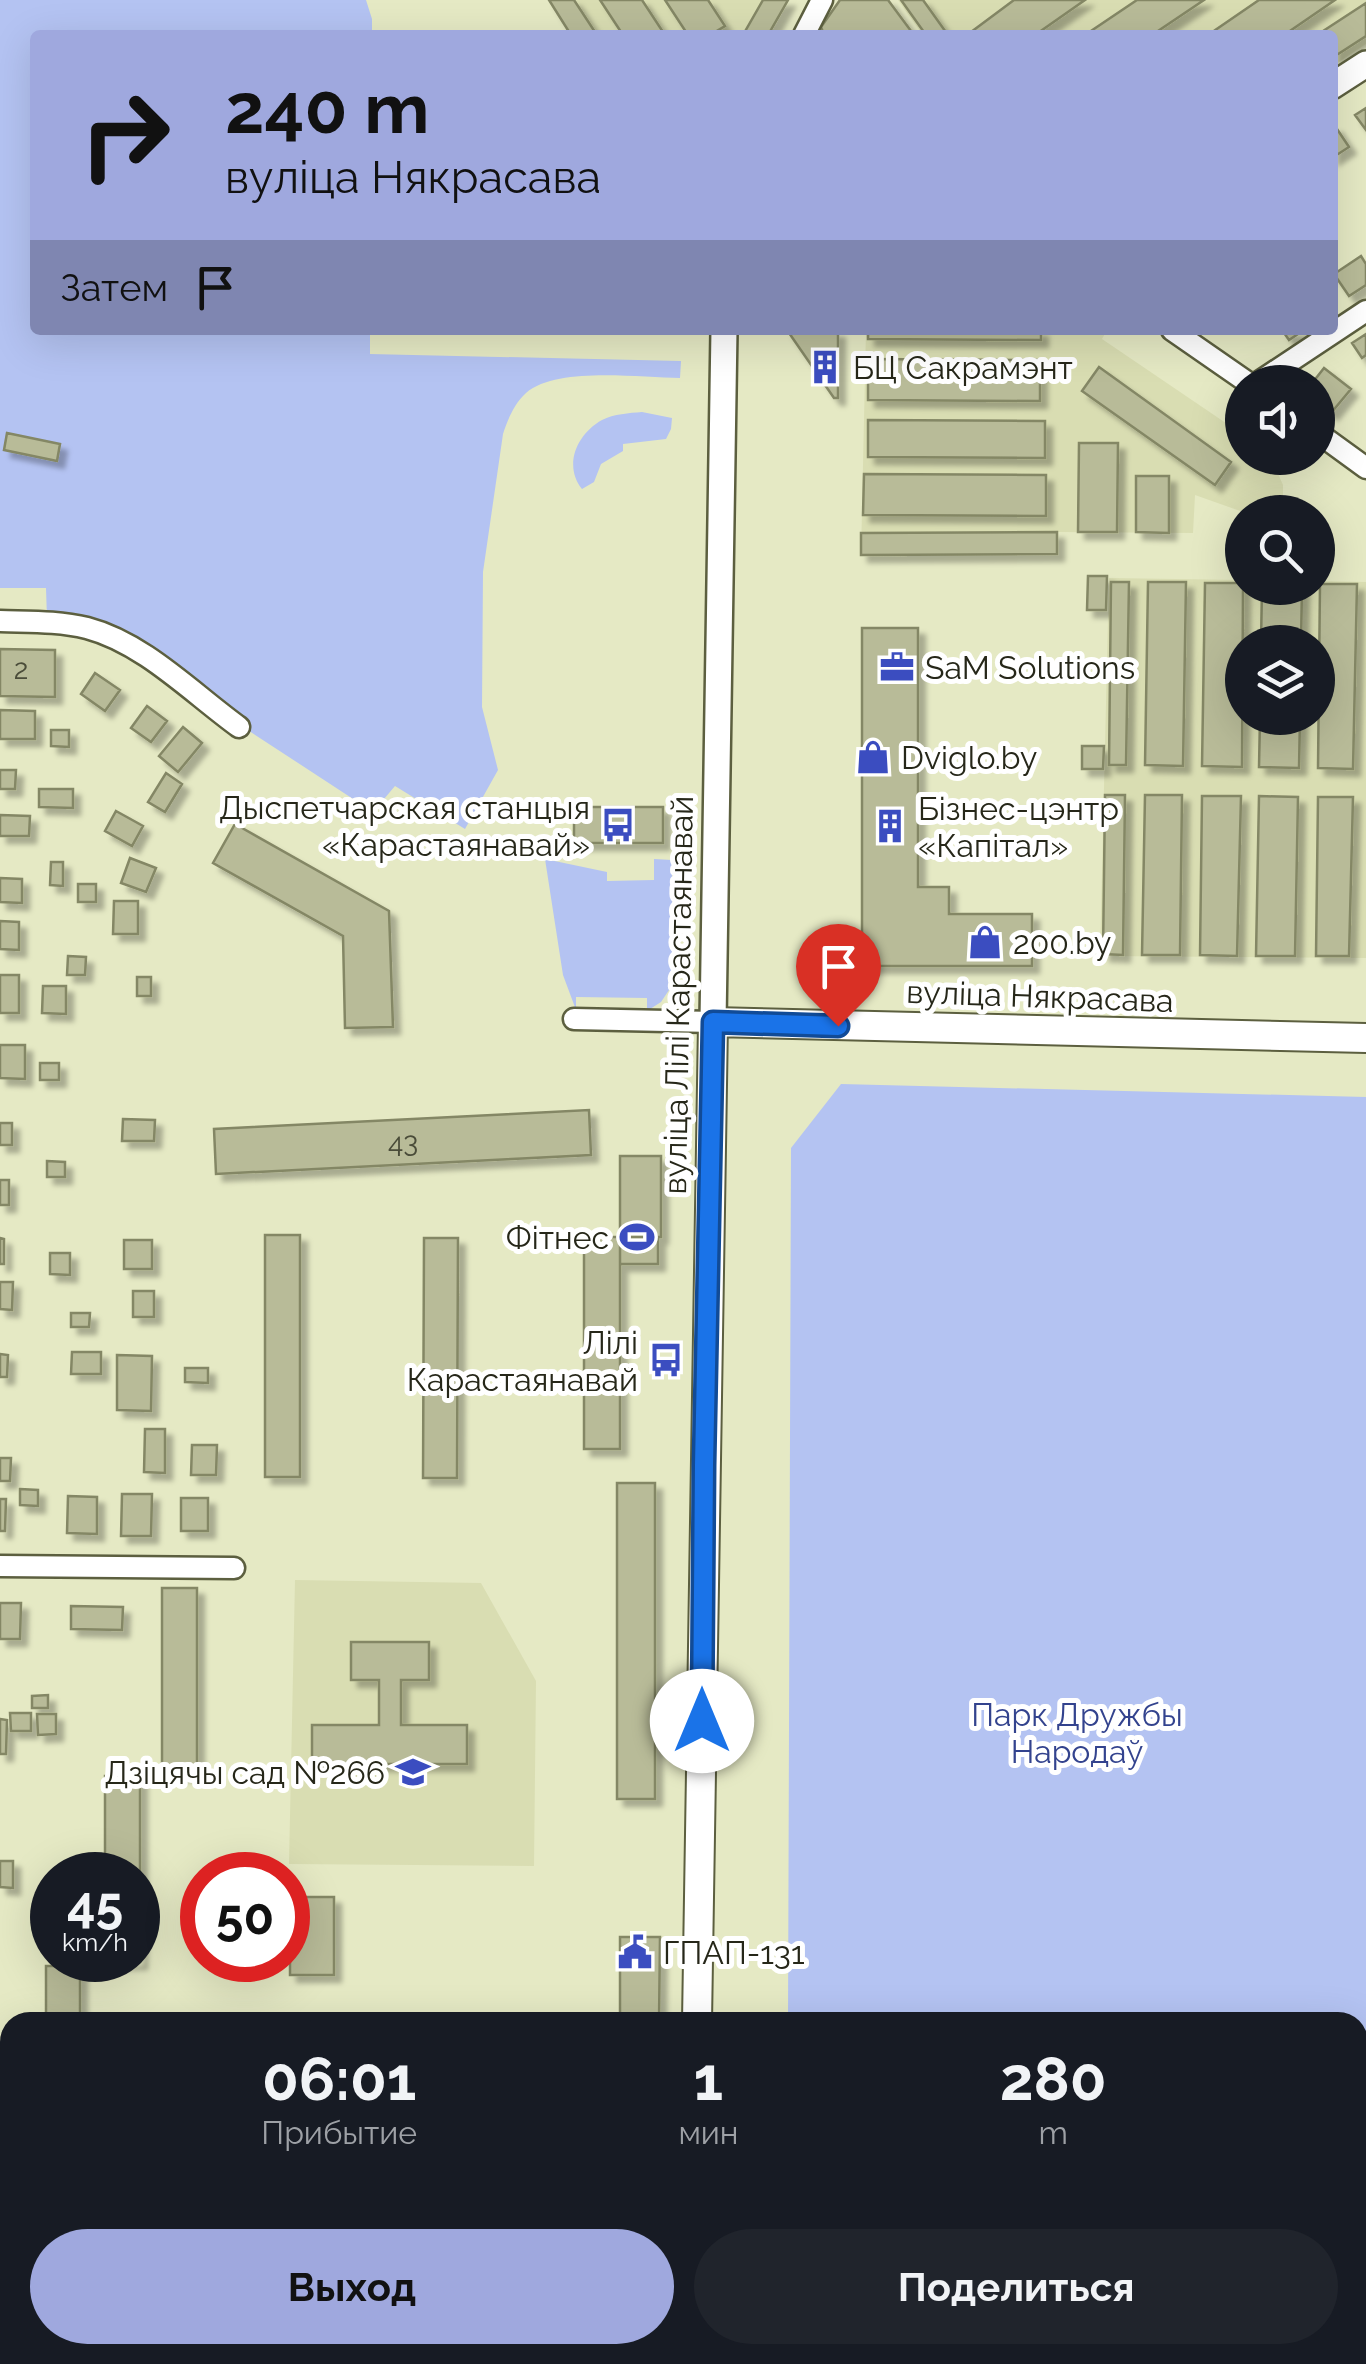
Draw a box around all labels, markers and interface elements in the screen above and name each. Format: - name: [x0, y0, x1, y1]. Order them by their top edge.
- text: 240 m: [225, 67, 429, 149]
- icon: right: [60, 70, 190, 200]
- text: вуліца Някрасава: [225, 151, 601, 204]
- icon: arrive: [188, 260, 243, 315]
- text: Затем: [60, 265, 168, 310]
- building icon: БЦ Сакрамэнт: [806, 348, 844, 386]
- place label: БЦ Сакрамэнт: [853, 349, 1073, 386]
- map controls: [1225, 365, 1335, 735]
- button: sound: [1225, 365, 1335, 475]
- button: search: [1225, 495, 1335, 605]
- button: layers: [1225, 625, 1335, 735]
- office icon: SaM Solutions: [878, 648, 916, 686]
- place label: SaM Solutions: [925, 649, 1135, 686]
- house number: 2: [14, 653, 28, 686]
- shop icon: Dviglo.by: [854, 738, 892, 776]
- place label: Dviglo.by: [901, 739, 1037, 776]
- place label: Дыспетчарская станцыя «Карастаянавай»: [219, 789, 590, 863]
- place label: Бізнес-цэнтр «Капітал»: [918, 790, 1119, 864]
- street label: вуліца Лілі Карастаянавай: [656, 795, 700, 1195]
- bus stop icon: Дыспетчарская станцыя «Карастаянавай»: [599, 806, 637, 844]
- building icon: Бізнес-цэнтр «Капітал»: [871, 807, 909, 845]
- shop icon: 200.by: [966, 923, 1004, 961]
- pin: [796, 924, 881, 1027]
- place label: 200.by: [1013, 924, 1111, 961]
- icon: arrive: [811, 939, 866, 994]
- street label: вуліца Някрасава: [906, 973, 1174, 1019]
- house number: 43: [388, 1126, 418, 1159]
- sports icon: Фітнес: [618, 1218, 656, 1256]
- place label: Фітнес: [506, 1219, 609, 1256]
- place label: Лілі Карастаянавай: [407, 1324, 638, 1398]
- bus stop icon: Лілі Карастаянавай: [647, 1341, 685, 1379]
- position arrow: [650, 1669, 754, 1773]
- park label: Парк Дружбы Народаў: [971, 1696, 1183, 1770]
- school or university icon: Дзіцячы сад №266: [394, 1753, 432, 1791]
- place label: Дзіцячы сад №266: [104, 1754, 385, 1791]
- speed limit sign: 50: [180, 1852, 310, 1982]
- text: 45: [67, 1875, 123, 1934]
- text: km/h: [62, 1927, 128, 1957]
- public building icon: ГПАП-131: [616, 1933, 654, 1971]
- place label: ГПАП-131: [663, 1934, 805, 1971]
- text: 06:01: [262, 2044, 416, 2114]
- text: 1: [694, 2044, 723, 2114]
- text: 280: [1000, 2044, 1107, 2114]
- text: Прибытие: [261, 2114, 417, 2151]
- text: мин: [678, 2114, 738, 2151]
- text: m: [1039, 2114, 1068, 2151]
- button: Выход: [30, 2229, 674, 2344]
- button: Поделиться: [694, 2229, 1338, 2344]

